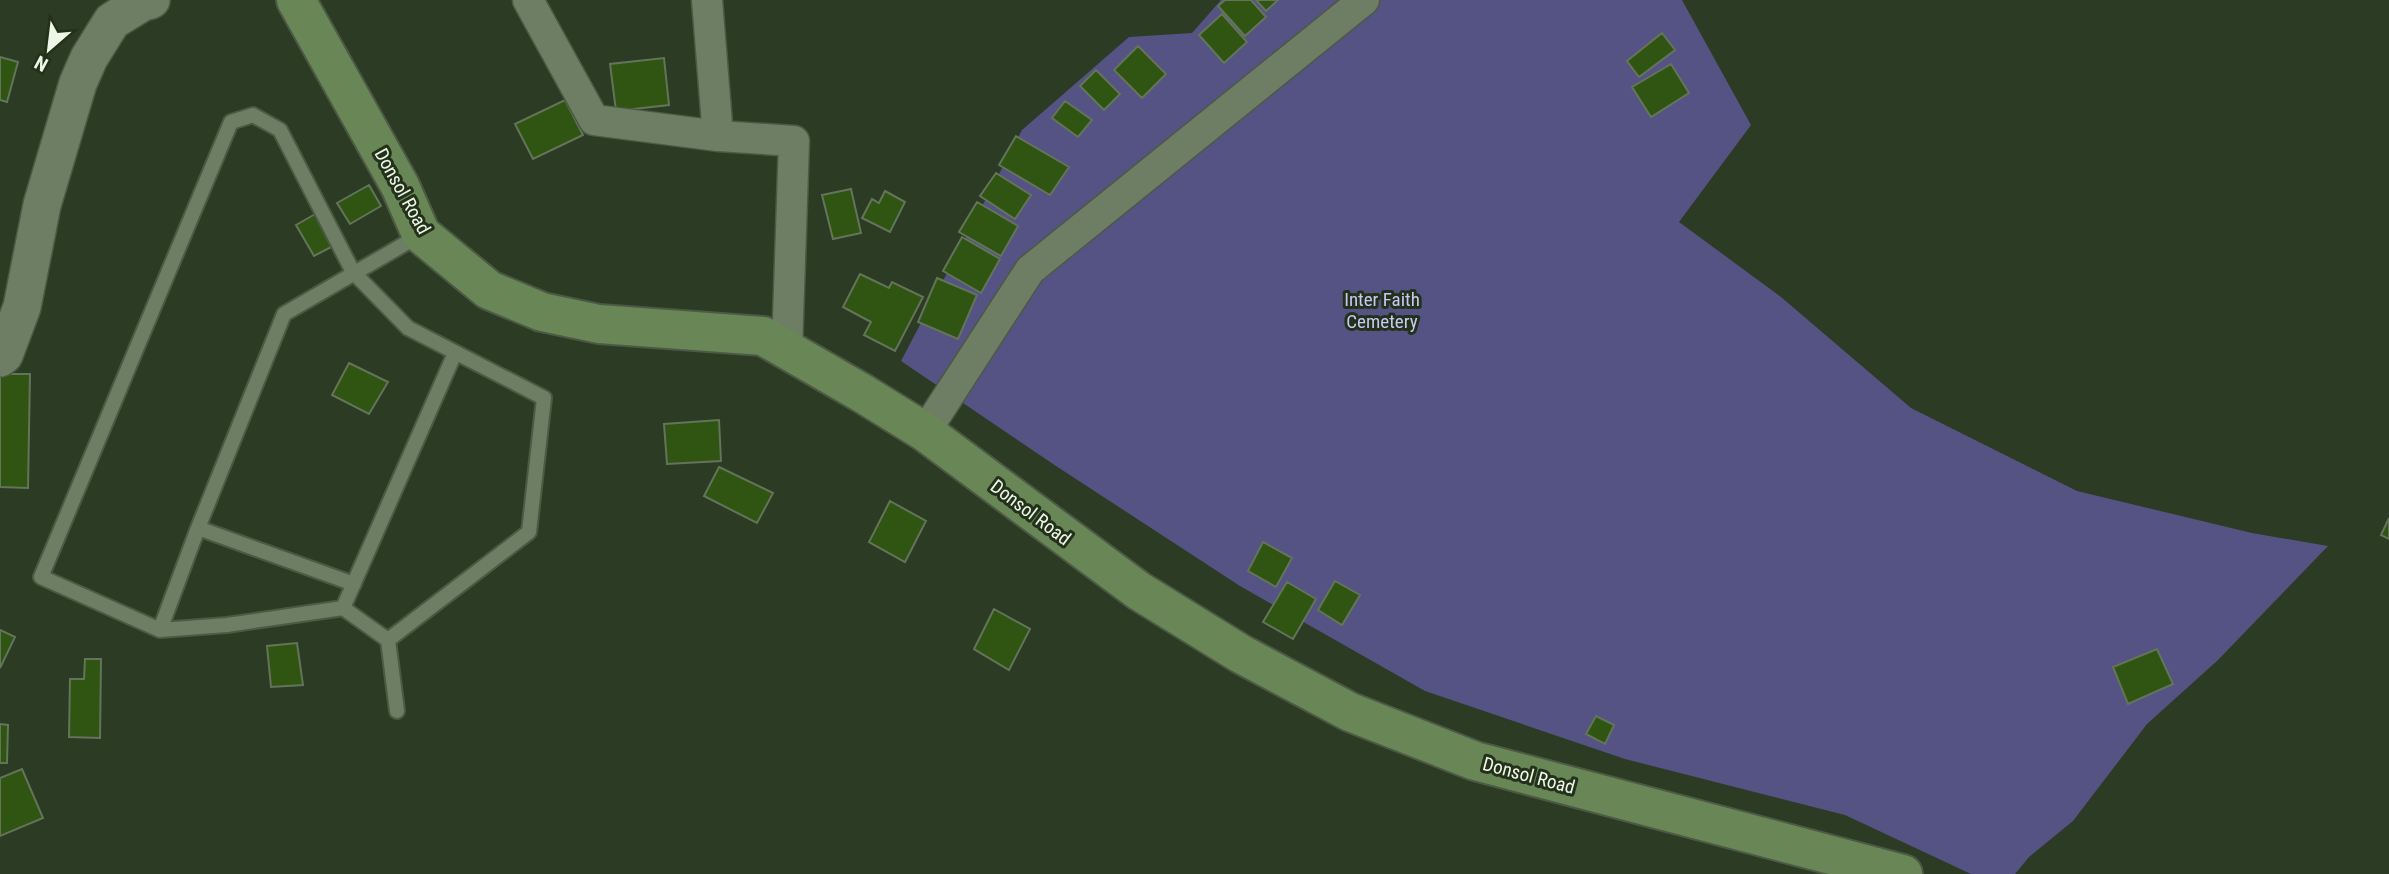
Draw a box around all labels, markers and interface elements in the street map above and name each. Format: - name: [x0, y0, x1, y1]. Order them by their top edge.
- north arrow: [14, 14, 84, 84]
- text: N: [31, 51, 52, 76]
- street label: Donsol Road: [370, 144, 436, 238]
- park label: Inter Faith Cemetery: [1344, 288, 1420, 333]
- street label: Donsol Road: [986, 475, 1075, 550]
- street label: Donsol Road: [1480, 752, 1578, 799]

